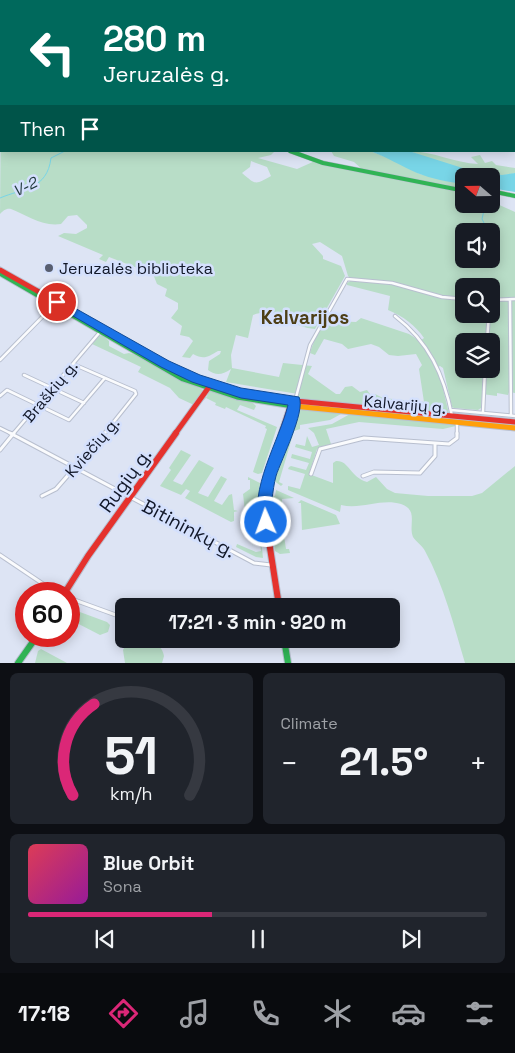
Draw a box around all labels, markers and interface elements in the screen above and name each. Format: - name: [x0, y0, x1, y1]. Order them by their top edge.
- text: 280 m: [103, 17, 206, 61]
- icon: left: [20, 20, 85, 85]
- text: Jeruzalės g.: [103, 60, 230, 88]
- icon: arrive: [76, 115, 104, 143]
- text: Then: [20, 117, 66, 142]
- north arrow: [455, 168, 500, 212]
- map controls: [455, 168, 500, 378]
- water label: V-2: [10, 172, 42, 200]
- button: sound: [455, 223, 500, 268]
- place label: Jeruzalės biblioteka: [59, 258, 213, 279]
- marker: Jeruzalės biblioteka: [43, 262, 55, 274]
- button: search: [455, 278, 500, 323]
- pin: [36, 281, 78, 323]
- icon: arrive: [43, 288, 71, 316]
- district label: Kalvarijos: [261, 305, 349, 330]
- button: layers: [455, 333, 500, 378]
- street label: Braškių g.: [18, 356, 82, 427]
- street label: Kalvarijų g.: [363, 390, 447, 419]
- street label: Kviečių g.: [61, 413, 124, 482]
- street label: Rugių g.: [94, 443, 157, 518]
- street label: Bitininkų g.: [138, 493, 240, 563]
- position arrow: [239, 495, 291, 547]
- speed limit sign: 60: [15, 582, 80, 647]
- text: 17:21 · 3 min · 920 m: [169, 610, 347, 635]
- text: Climate: [281, 713, 338, 734]
- text: 51: [104, 723, 158, 789]
- text: 21.5°: [339, 738, 428, 786]
- text: −: [281, 745, 298, 781]
- text: +: [470, 745, 487, 781]
- text: km/h: [110, 782, 153, 805]
- text: Blue Orbit: [103, 851, 194, 876]
- text: Sona: [103, 876, 142, 897]
- icon: previous: [91, 925, 119, 953]
- icon: pause: [244, 925, 272, 953]
- icon: next: [397, 925, 425, 953]
- icon: directions: [106, 996, 141, 1031]
- icon: music: [177, 996, 212, 1031]
- icon: phone: [248, 996, 283, 1031]
- icon: climate: [320, 996, 355, 1031]
- icon: car: [391, 996, 426, 1031]
- icon: filters: [462, 996, 497, 1031]
- text: 17:18: [18, 999, 70, 1027]

